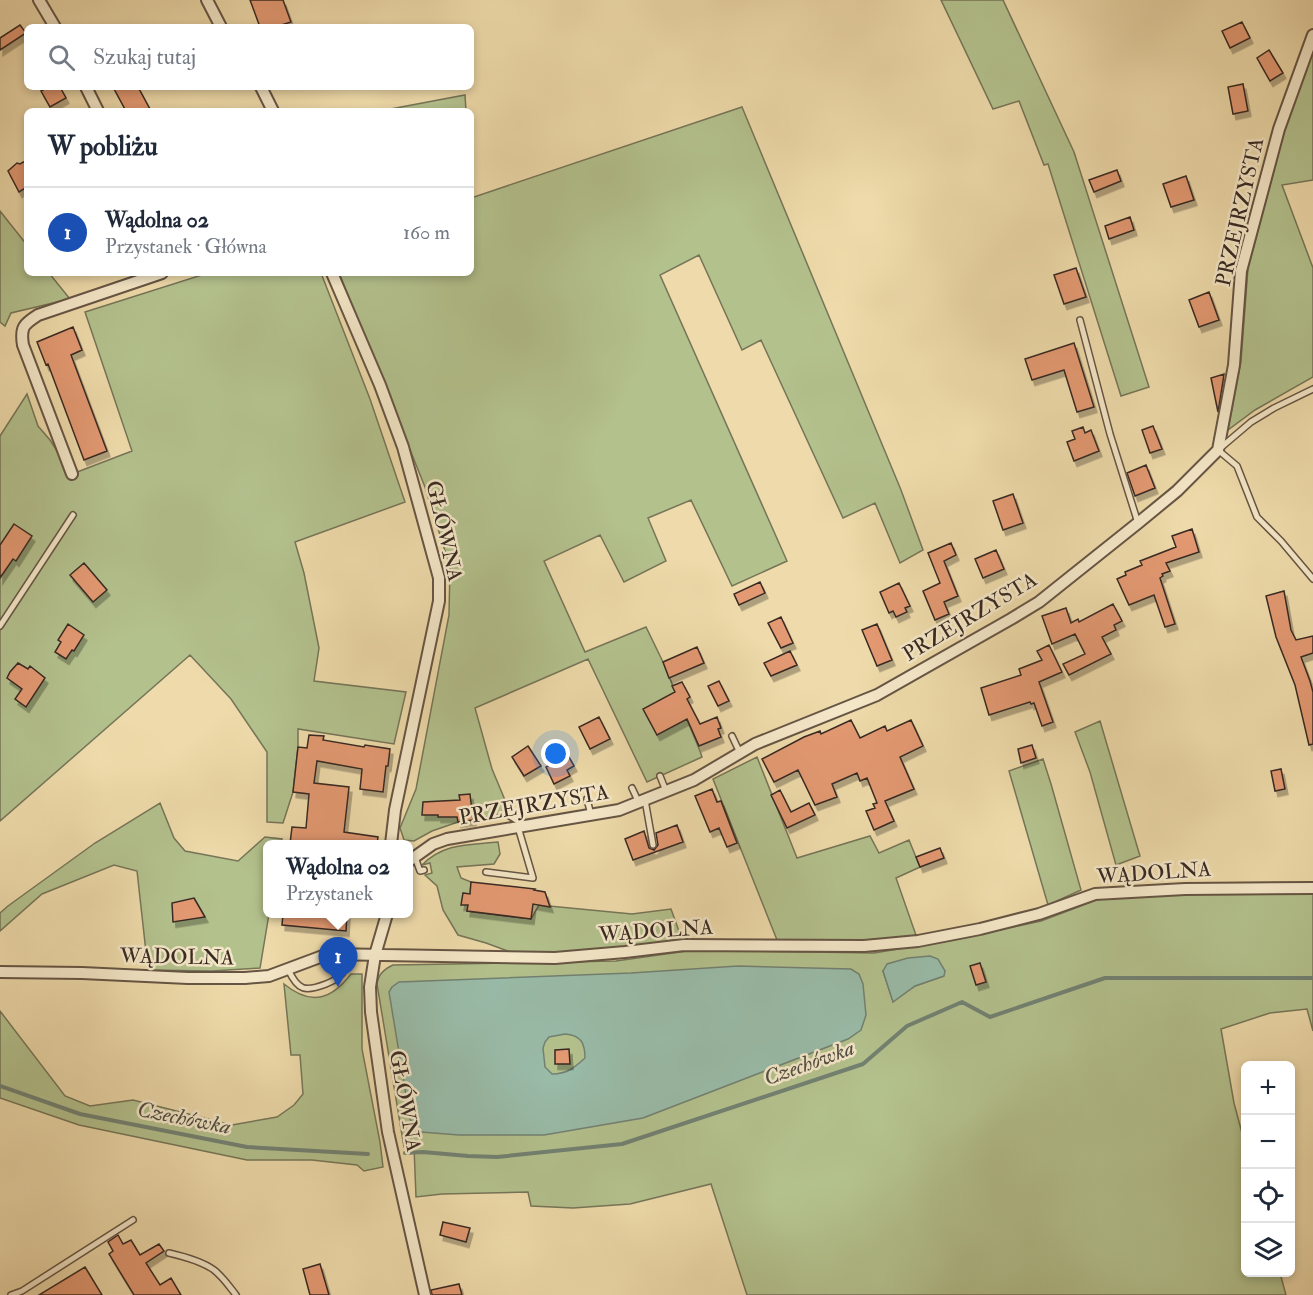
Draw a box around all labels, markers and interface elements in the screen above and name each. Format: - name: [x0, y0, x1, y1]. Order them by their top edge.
- search box: [24, 24, 474, 90]
- icon: search: [45, 41, 78, 74]
- text: Szukaj tutaj: [93, 43, 196, 71]
- text: W pobliżu: [48, 131, 158, 163]
- street label: PRZEJRZYSTA: [1210, 135, 1270, 289]
- text: Wądolna 02: [105, 206, 209, 234]
- text: 1: [64, 220, 71, 245]
- text: 160 m: [403, 220, 450, 245]
- text: Przystanek · Główna: [105, 234, 267, 259]
- street label: GŁÓWNA: [419, 478, 469, 584]
- street label: PRZEJRZYSTA: [898, 566, 1042, 668]
- your location: [541, 739, 570, 768]
- street label: PRZEJRZYSTA: [457, 779, 611, 831]
- popup: [263, 840, 413, 918]
- text: Wądolna 02: [286, 853, 390, 881]
- street label: WĄDOLNA: [1095, 856, 1212, 891]
- text: Przystanek: [286, 881, 373, 906]
- street label: WĄDOLNA: [597, 914, 714, 949]
- pin: 1: [318, 938, 358, 987]
- street label: WĄDOLNA: [119, 942, 234, 971]
- water label: Czechówka: [760, 1034, 858, 1092]
- street label: GŁÓWNA: [383, 1048, 427, 1154]
- map controls: [1241, 1061, 1295, 1277]
- button: +: [1241, 1061, 1295, 1115]
- water label: Czechówka: [135, 1095, 233, 1141]
- button: −: [1241, 1115, 1295, 1169]
- button: locate: [1241, 1169, 1295, 1223]
- button: layers: [1241, 1223, 1295, 1277]

